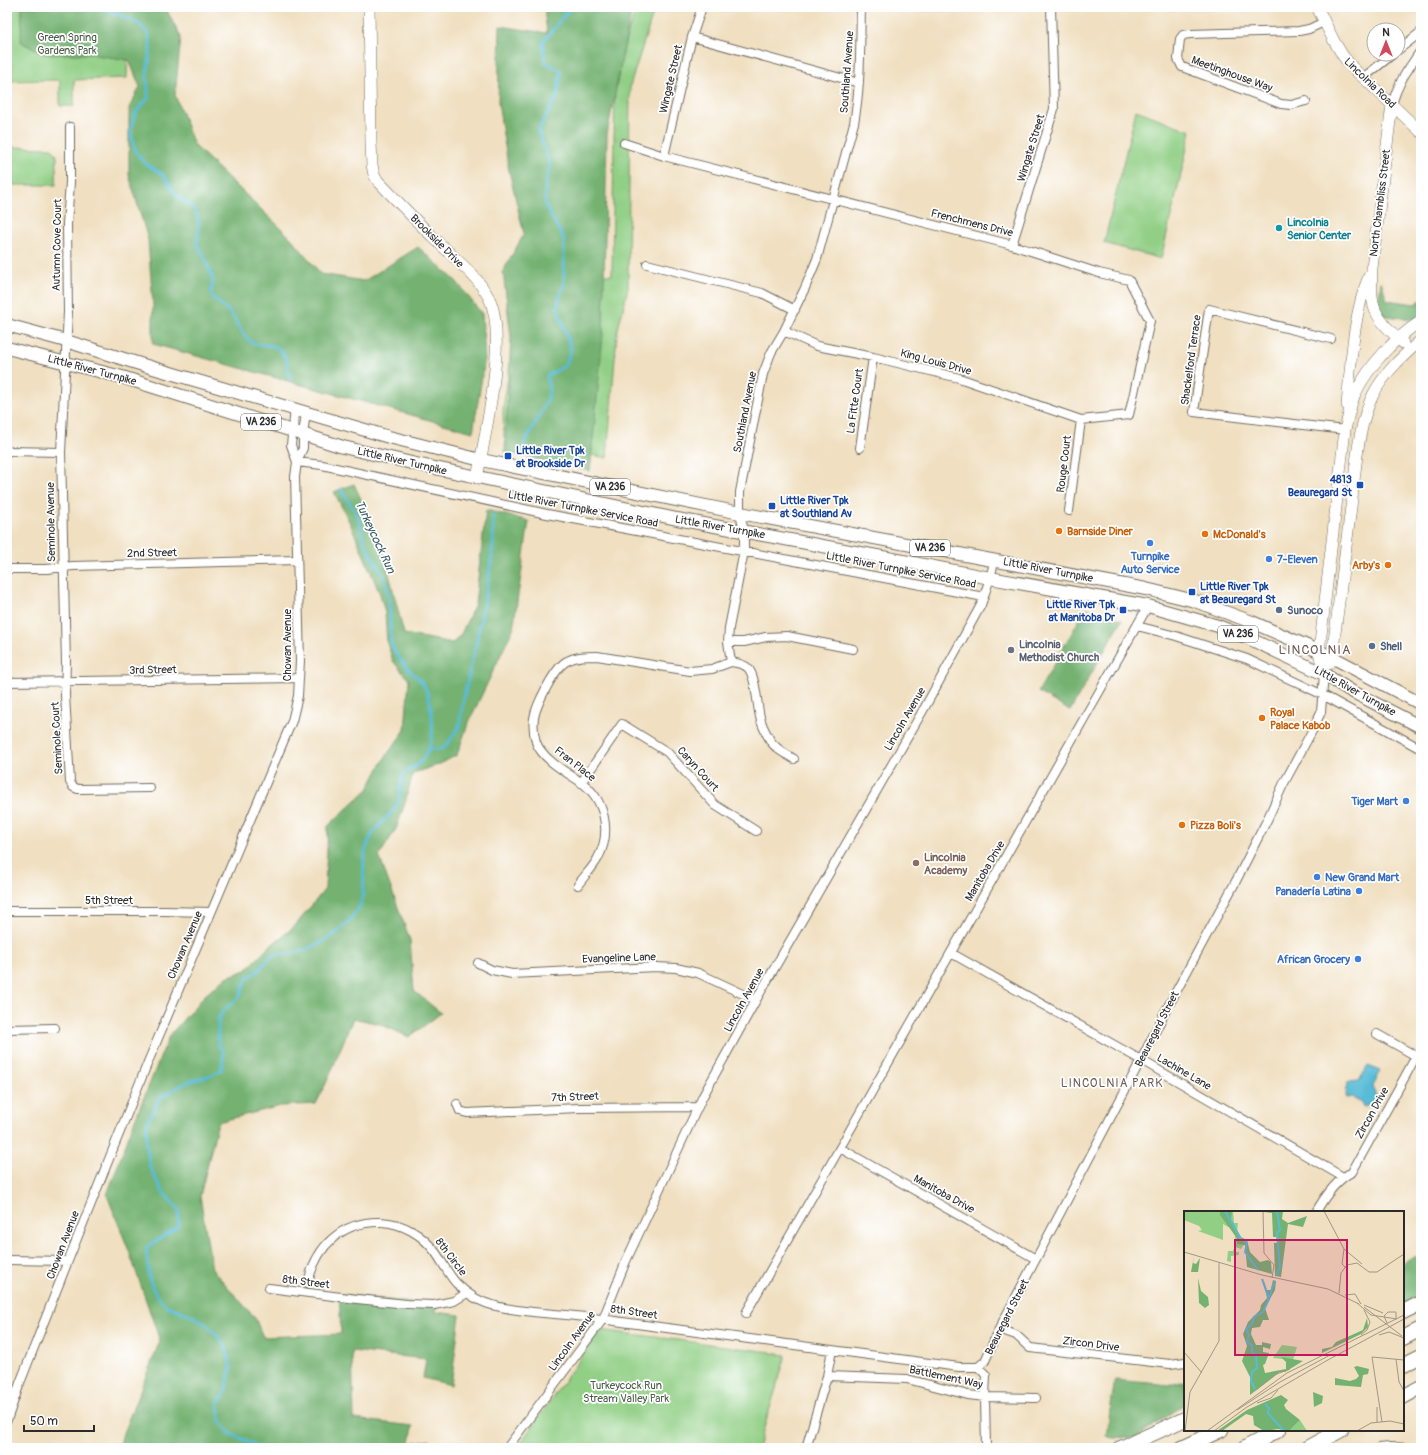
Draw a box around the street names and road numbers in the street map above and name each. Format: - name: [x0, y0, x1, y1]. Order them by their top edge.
- street label: Southland Avenue: [838, 30, 856, 114]
- street label: Wingate Street: [657, 43, 685, 115]
- street label: Meetinghouse Way: [1190, 53, 1275, 95]
- street label: Lincolnia Road: [1341, 55, 1399, 111]
- street label: Wingate Street: [1015, 112, 1048, 183]
- street label: North Chambliss Street: [1367, 148, 1393, 257]
- street label: Autumn Cove Court: [50, 198, 64, 291]
- street label: Frenchmens Drive: [930, 206, 1015, 240]
- street label: Brookside Drive: [408, 212, 467, 271]
- street label: Shackelford Terrace: [1178, 313, 1204, 406]
- street label: King Louis Drive: [899, 346, 973, 378]
- street label: Little River Turnpike: [46, 352, 138, 388]
- street label: La Fitte Court: [844, 367, 866, 434]
- street label: Southland Avenue: [731, 370, 759, 454]
- road number: VA 236: [241, 414, 281, 430]
- street label: Rouge Court: [1054, 434, 1074, 493]
- street label: Little River Turnpike: [356, 444, 449, 478]
- road number: VA 236: [590, 479, 630, 495]
- street label: Seminole Avenue: [44, 481, 58, 562]
- street label: Little River Turnpike Service Road: [507, 488, 659, 530]
- street label: Little River Turnpike: [674, 513, 767, 541]
- road number: VA 236: [910, 540, 950, 556]
- street label: 2nd Street: [127, 546, 178, 560]
- street label: Little River Turnpike Service Road: [825, 549, 977, 591]
- street label: Little River Turnpike: [1002, 555, 1095, 585]
- street label: Chowan Avenue: [281, 608, 294, 681]
- road number: VA 236: [1218, 626, 1258, 642]
- street label: 3rd Street: [129, 663, 177, 677]
- street label: Little River Turnpike: [1312, 663, 1399, 719]
- street label: Lincoln Avenue: [882, 685, 929, 753]
- street label: Seminole Court: [49, 701, 65, 775]
- street label: Fran Place: [552, 744, 599, 784]
- street label: Caryn Court: [675, 744, 722, 794]
- street label: Manitoba Drive: [962, 838, 1008, 904]
- street label: 5th Street: [85, 894, 133, 907]
- street label: Chowan Avenue: [165, 909, 205, 981]
- street label: Evangeline Lane: [582, 950, 657, 966]
- street label: Lincoln Avenue: [721, 965, 767, 1034]
- street label: Beauregard Street: [1132, 988, 1182, 1069]
- street label: Lachine Lane: [1154, 1051, 1214, 1093]
- street label: Zircon Drive: [1353, 1084, 1392, 1141]
- street label: 7th Street: [551, 1090, 600, 1104]
- street label: Manitoba Drive: [911, 1172, 977, 1216]
- street label: Chowan Avenue: [44, 1208, 82, 1281]
- street label: 8th Circle: [433, 1236, 470, 1279]
- street label: 8th Street: [282, 1273, 331, 1291]
- street label: Beauregard Street: [982, 1276, 1032, 1357]
- street label: 8th Street: [610, 1302, 659, 1322]
- street label: Lincoln Avenue: [546, 1308, 598, 1373]
- street label: Zircon Drive: [1062, 1334, 1121, 1354]
- street label: Battlement Way: [908, 1363, 984, 1391]

